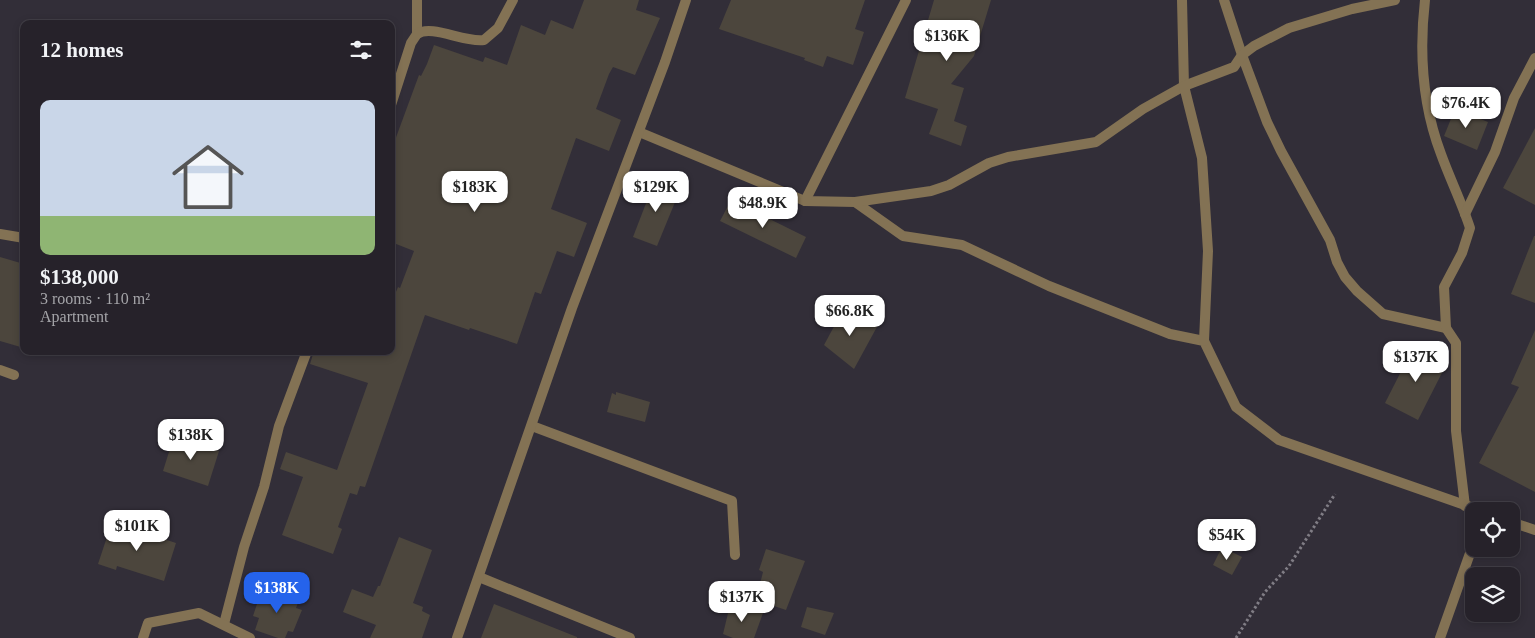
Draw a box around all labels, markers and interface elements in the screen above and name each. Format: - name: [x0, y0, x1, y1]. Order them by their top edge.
- pin: $136K: [912, 20, 982, 62]
- text: $136K: [925, 27, 969, 44]
- icon: filters: [347, 36, 375, 64]
- text: 12 homes: [40, 38, 123, 62]
- pin: $76.4K: [1425, 86, 1507, 129]
- text: $76.4K: [1442, 94, 1490, 111]
- icon: home: [163, 132, 253, 222]
- pin: $183K: [440, 170, 510, 213]
- pin: $129K: [621, 170, 691, 213]
- text: $183K: [453, 178, 497, 195]
- text: $129K: [634, 178, 678, 195]
- pin: $48.9K: [722, 186, 804, 229]
- text: $48.9K: [739, 194, 787, 211]
- text: $138,000: [40, 265, 119, 289]
- text: 3 rooms · 110 m²: [40, 290, 150, 307]
- pin: $66.8K: [809, 294, 891, 337]
- text: $66.8K: [826, 302, 874, 319]
- text: Apartment: [40, 308, 108, 325]
- pin: $137K: [1381, 340, 1451, 383]
- text: $137K: [1394, 348, 1438, 365]
- pin: $138K: [156, 418, 226, 461]
- text: $138K: [169, 426, 213, 443]
- map controls: [1465, 502, 1520, 622]
- button: locate: [1465, 502, 1520, 557]
- pin: $101K: [102, 510, 172, 552]
- text: $101K: [115, 517, 159, 534]
- pin: $54K: [1197, 518, 1257, 561]
- text: $54K: [1209, 526, 1245, 543]
- button: layers: [1465, 567, 1520, 622]
- pin: $138K: [242, 572, 312, 614]
- text: $138K: [255, 579, 299, 596]
- pin: $137K: [707, 580, 777, 623]
- text: $137K: [720, 588, 764, 605]

